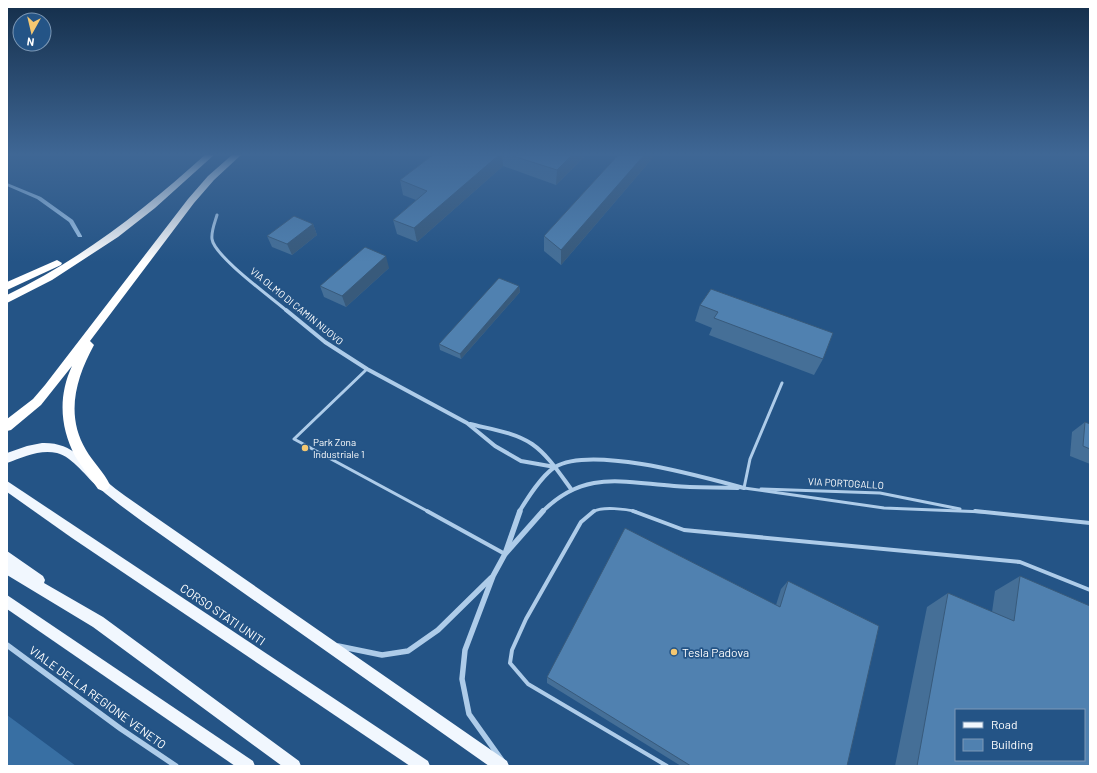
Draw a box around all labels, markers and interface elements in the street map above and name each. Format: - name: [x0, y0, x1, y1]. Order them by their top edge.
- north arrow: [12, 12, 52, 52]
- text: N: [26, 35, 35, 49]
- street label: VIA OLMO DI CAMIN NUOVO: [248, 265, 346, 347]
- place label: Park Zona Industriale 1: [313, 436, 365, 460]
- marker: Park Zona Industriale 1: [300, 443, 310, 453]
- street label: VIA PORTOGALLO: [808, 475, 884, 491]
- street label: CORSO STATI UNITI: [178, 580, 268, 648]
- street label: VIALE DELLA REGIONE VENETO: [27, 643, 169, 751]
- place label: Tesla Padova: [682, 645, 749, 659]
- marker: Tesla Padova: [669, 647, 679, 657]
- legend: [955, 709, 1085, 761]
- text: Road: [991, 717, 1018, 731]
- text: Building: [991, 737, 1033, 751]

